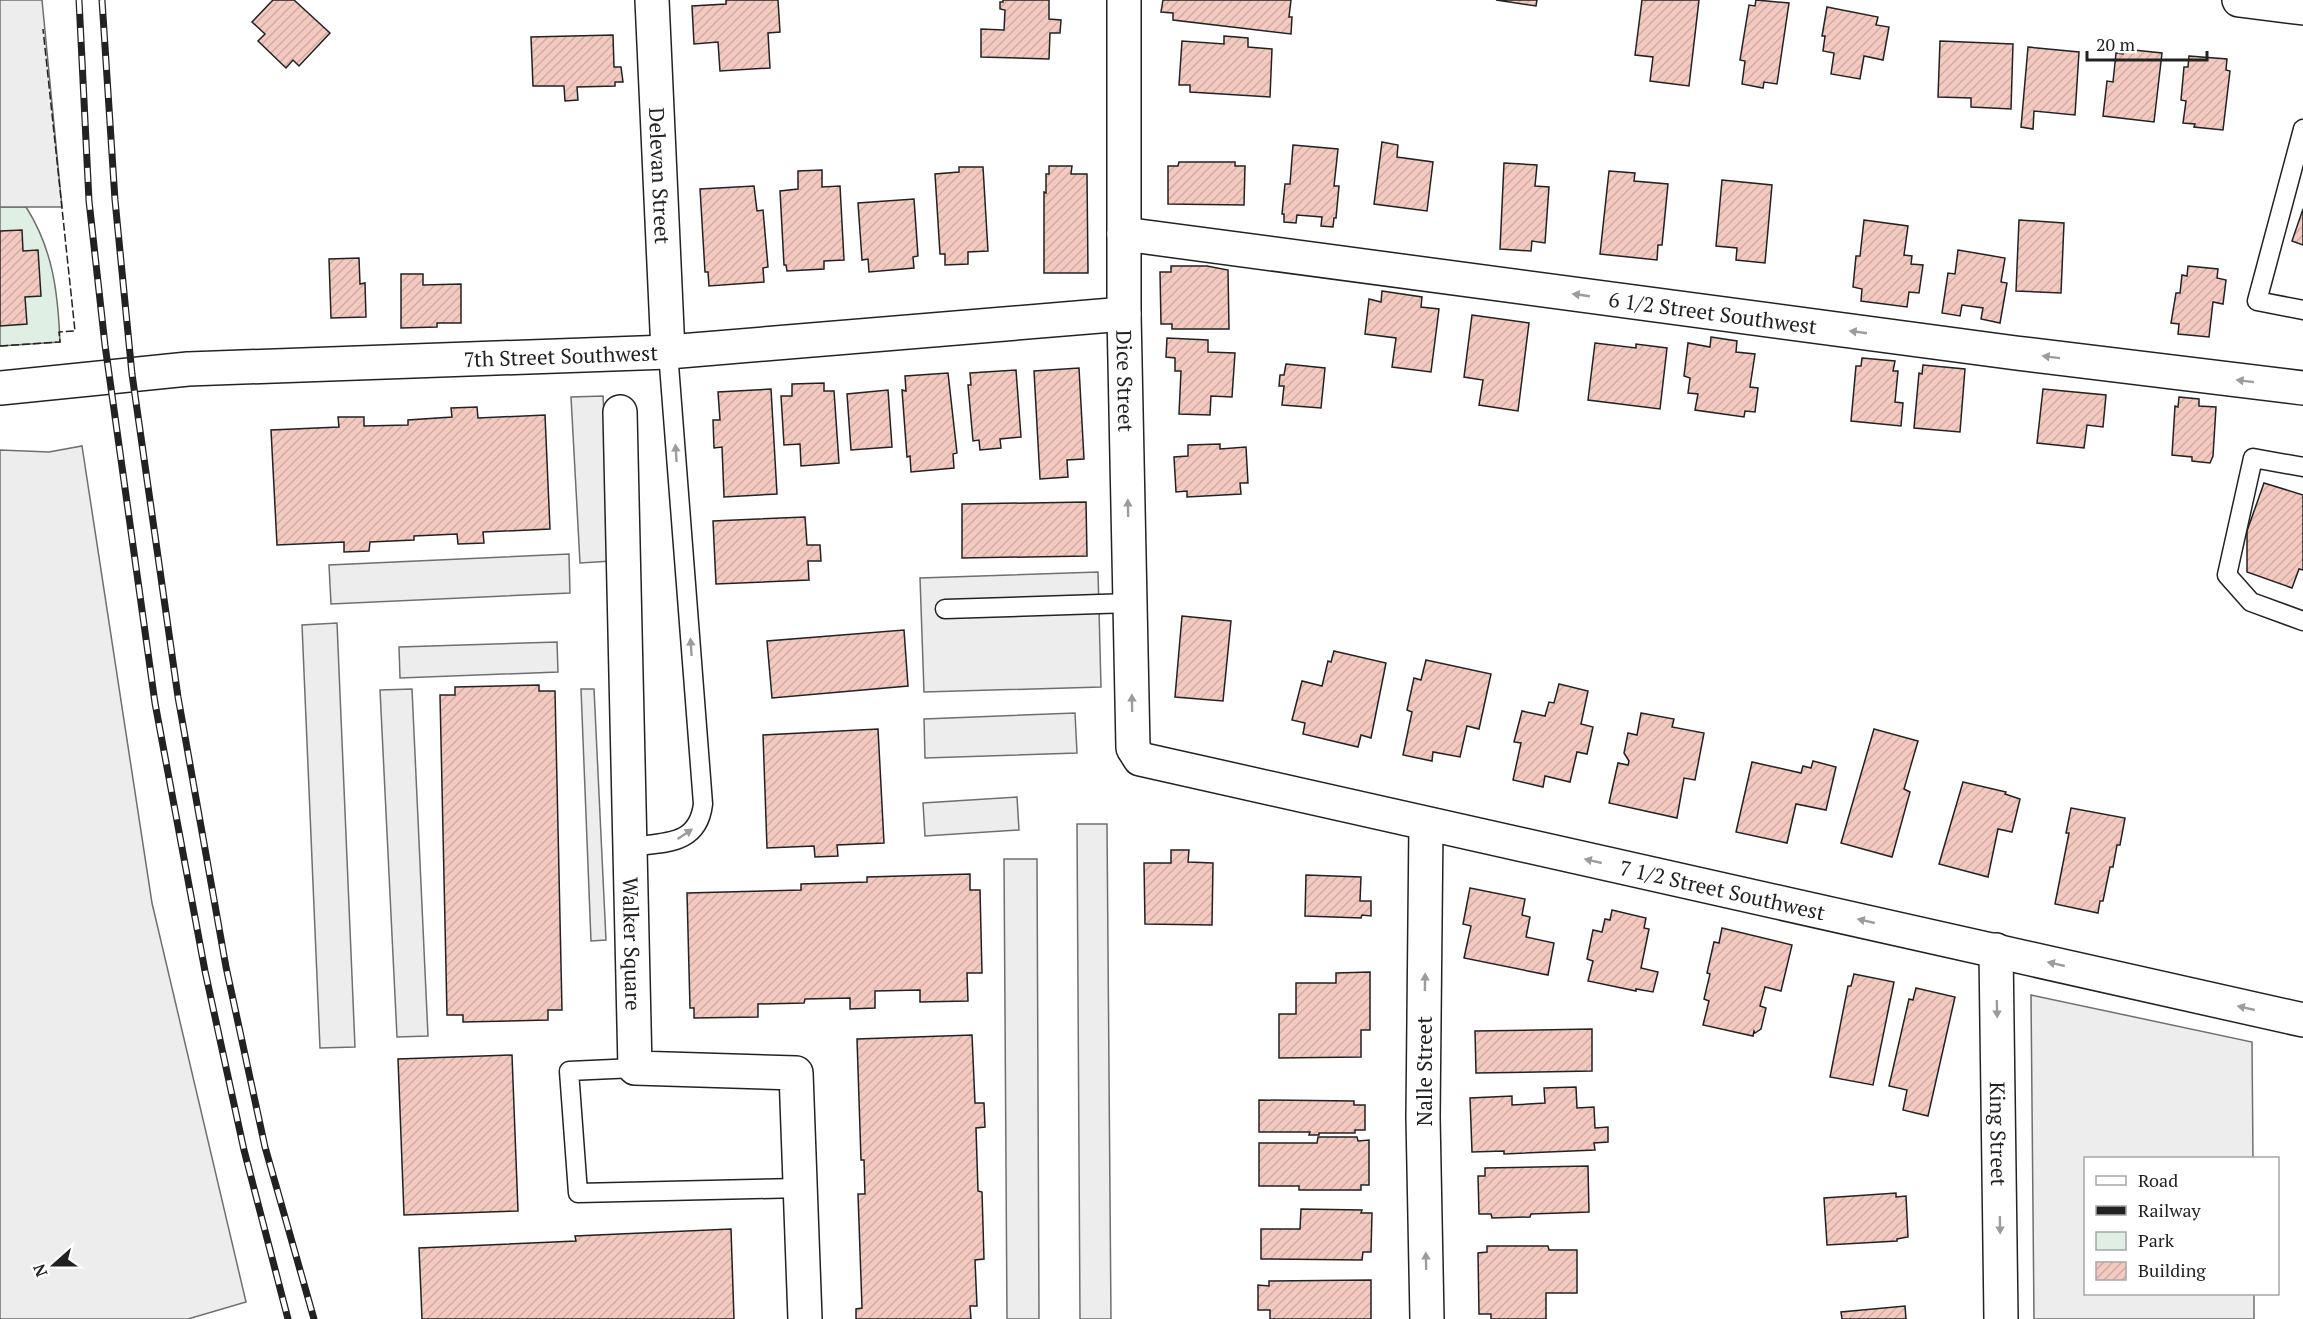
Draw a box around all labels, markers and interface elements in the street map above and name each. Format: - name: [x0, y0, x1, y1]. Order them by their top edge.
- scale bar: [2087, 24, 2207, 62]
- text: 20 m: [2096, 32, 2136, 56]
- street label: Delevan Street: [643, 107, 677, 245]
- street label: 6 1/2 Street Southwest: [1607, 285, 1819, 340]
- one-way arrow: [1572, 290, 1591, 300]
- one-way arrow: [1848, 327, 1867, 336]
- street label: Dice Street: [1110, 330, 1140, 433]
- street label: 7th Street Southwest: [463, 338, 659, 373]
- one-way arrow: [2042, 352, 2061, 362]
- one-way arrow: [2235, 376, 2254, 386]
- one-way arrow: [671, 443, 680, 462]
- one-way arrow: [1123, 499, 1132, 518]
- one-way arrow: [686, 637, 696, 656]
- one-way arrow: [1127, 694, 1137, 713]
- one-way arrow: [677, 828, 694, 839]
- street label: 7 1/2 Street Southwest: [1617, 853, 1828, 926]
- one-way arrow: [1583, 856, 1602, 865]
- street label: Walker Square: [617, 877, 648, 1011]
- one-way arrow: [1856, 916, 1875, 926]
- one-way arrow: [2046, 959, 2065, 968]
- one-way arrow: [1420, 972, 1429, 991]
- one-way arrow: [1992, 999, 2002, 1018]
- one-way arrow: [2237, 1002, 2255, 1012]
- street label: Nalle Street: [1410, 1016, 1438, 1126]
- street label: King Street: [1984, 1081, 2013, 1187]
- legend: [2084, 1157, 2279, 1295]
- text: Road: [2138, 1168, 2178, 1192]
- text: Railway: [2138, 1198, 2202, 1222]
- one-way arrow: [1995, 1215, 2005, 1234]
- text: Park: [2138, 1228, 2175, 1252]
- north arrow: [24, 1235, 84, 1295]
- one-way arrow: [1421, 1251, 1431, 1270]
- text: Building: [2138, 1258, 2206, 1282]
- text: N: [28, 1261, 52, 1280]

